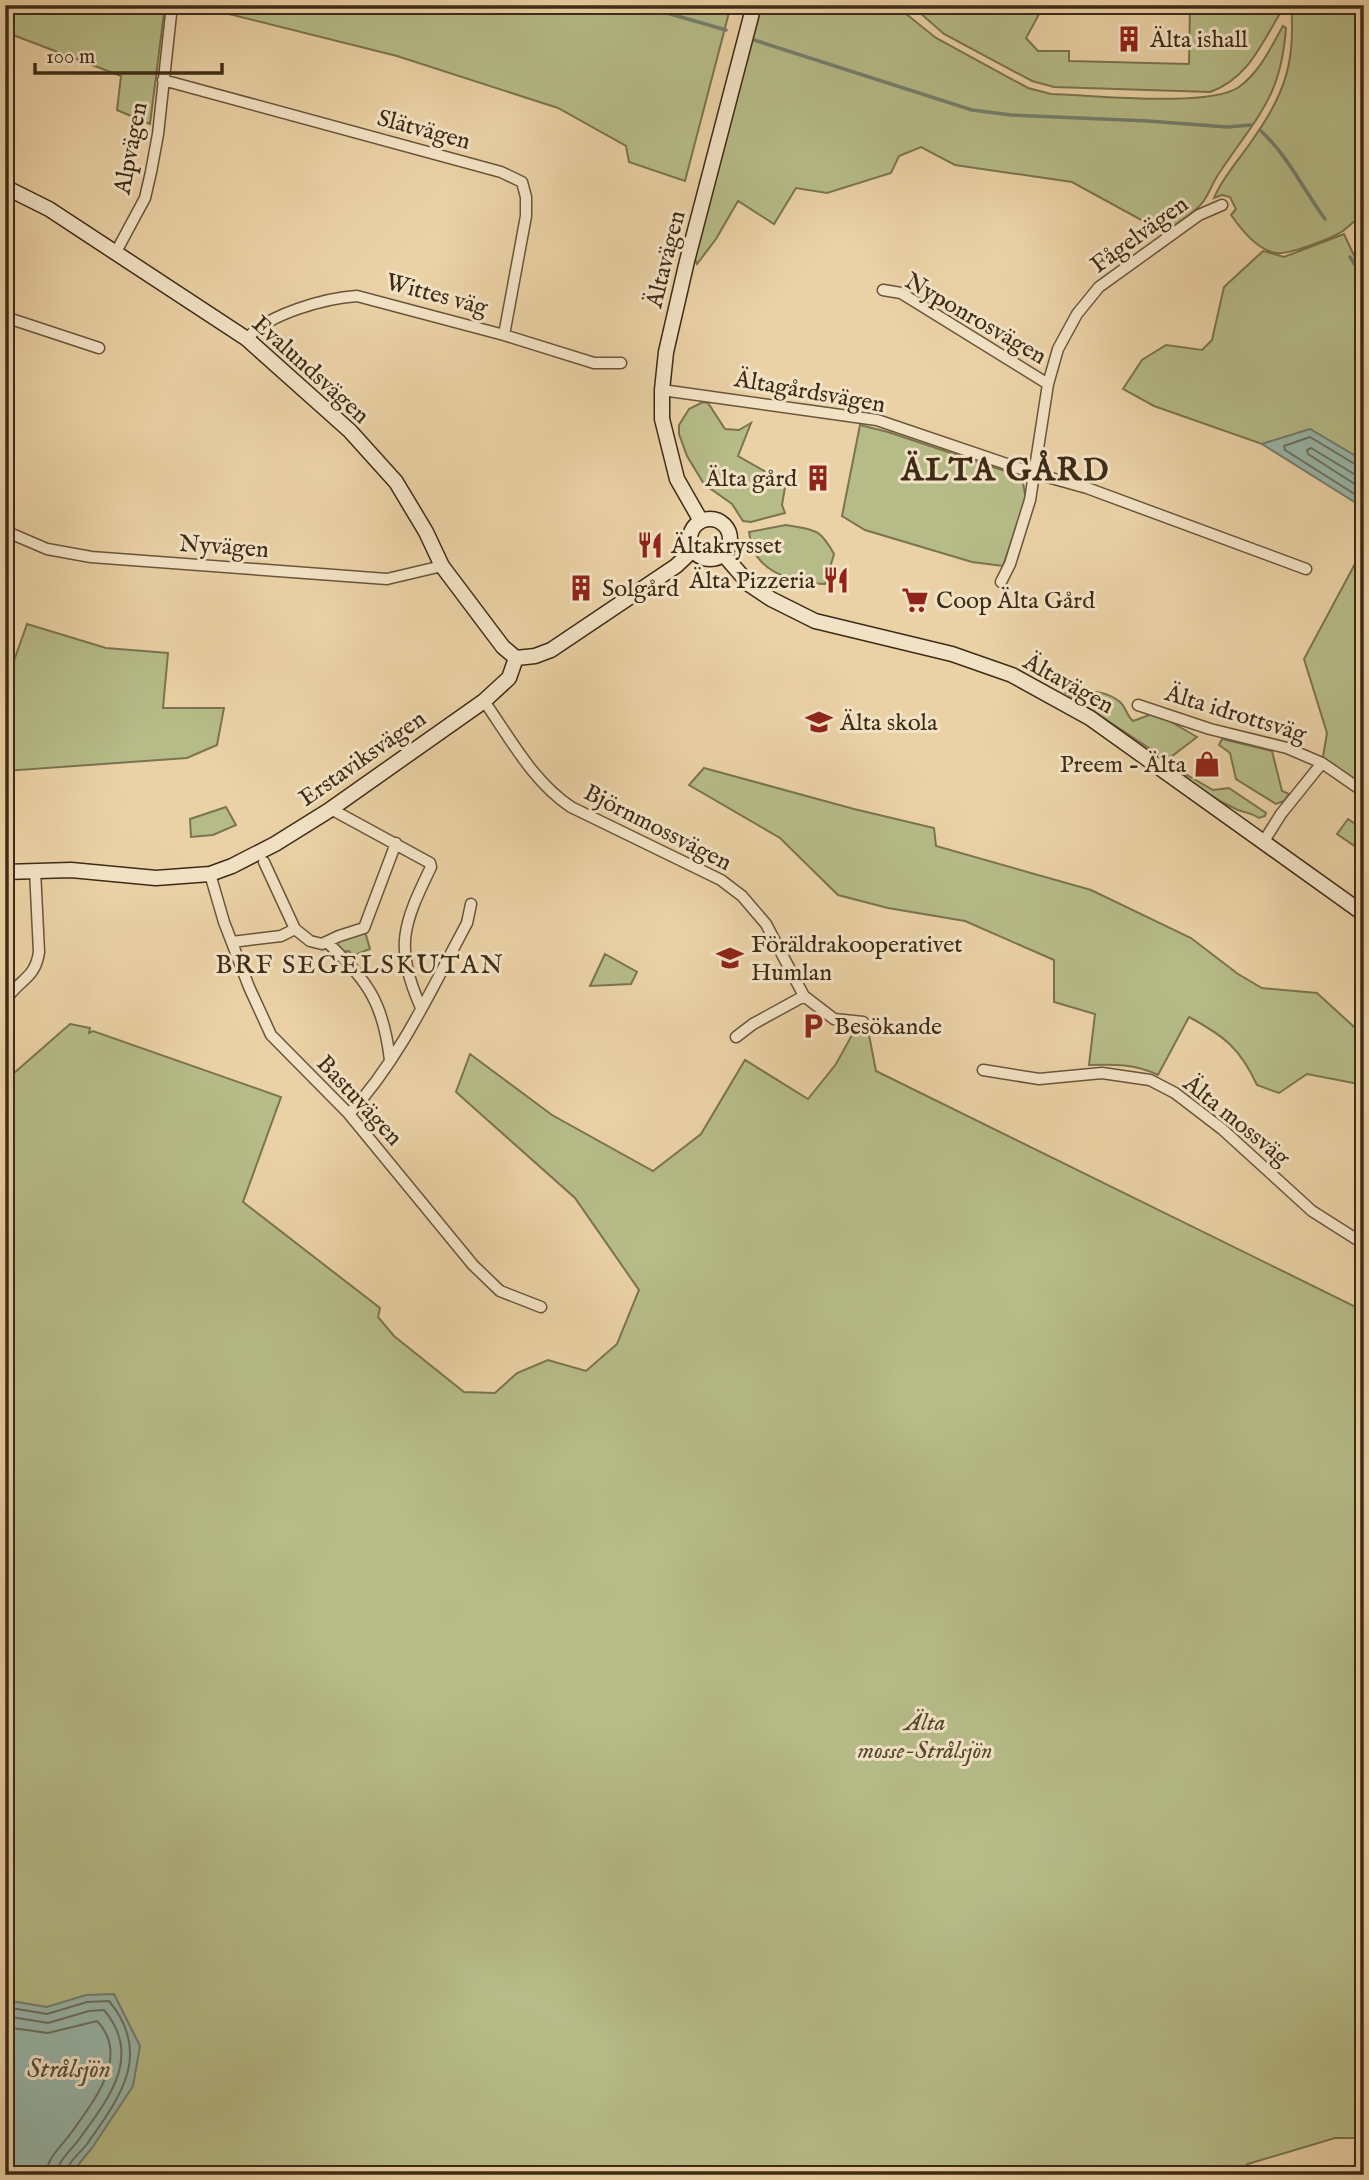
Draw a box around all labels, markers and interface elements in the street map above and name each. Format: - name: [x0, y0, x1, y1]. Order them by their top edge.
- building icon: Älta ishall: [1114, 24, 1144, 54]
- place label: Älta ishall: [1149, 25, 1248, 56]
- scale bar: [35, 32, 222, 76]
- text: 100 m: [46, 44, 95, 71]
- street label: Alpvägen: [107, 99, 156, 198]
- street label: Slätvägen: [374, 103, 474, 158]
- street label: Fågelvägen: [1085, 189, 1195, 281]
- street label: Ältavägen: [639, 207, 694, 312]
- street label: Nyponrosvägen: [899, 266, 1052, 373]
- street label: Wittes väg: [382, 267, 492, 324]
- street label: Evalundsvägen: [245, 309, 376, 431]
- street label: Ältagårdsvägen: [731, 364, 888, 421]
- district label: ÄLTA GÅRD: [900, 449, 1110, 492]
- building icon: Älta gård: [803, 463, 833, 493]
- place label: Älta gård: [704, 464, 797, 495]
- street label: Nyvägen: [178, 529, 270, 566]
- restaurant icon: Ältakrysset: [635, 530, 665, 560]
- place label: Ältakrysset: [670, 531, 782, 562]
- restaurant icon: Älta Pizzeria: [821, 565, 851, 595]
- place label: Älta Pizzeria: [688, 566, 816, 597]
- building icon: Solgård: [566, 573, 596, 603]
- place label: Solgård: [602, 574, 679, 605]
- supermarket icon: Coop Älta Gård: [900, 585, 930, 615]
- place label: Coop Älta Gård: [936, 586, 1095, 617]
- street label: Ältavägen: [1017, 646, 1119, 722]
- street label: Älta idrottsväg: [1160, 678, 1311, 751]
- street label: Erstaviksvägen: [293, 704, 433, 814]
- school or university icon: Älta skola: [804, 707, 834, 737]
- place label: Älta skola: [839, 708, 938, 739]
- shop icon: Preem - Älta: [1192, 749, 1222, 779]
- place label: Preem - Älta: [1060, 750, 1187, 781]
- street label: Björnmossvägen: [578, 778, 737, 879]
- place label: Föräldrakooperativet Humlan: [751, 930, 963, 989]
- school or university icon: Föräldrakooperativet Humlan: [715, 943, 745, 973]
- district label: BRF SEGELSKUTAN: [215, 949, 505, 982]
- parking icon: Besökande: [798, 1011, 828, 1041]
- place label: Besökande: [834, 1012, 942, 1043]
- street label: Bastuvägen: [309, 1049, 409, 1153]
- street label: Älta mossväg: [1175, 1068, 1297, 1174]
- park label: Älta mosse-Strålsjön: [858, 1708, 992, 1767]
- water label: Strålsjön: [27, 2053, 111, 2086]

